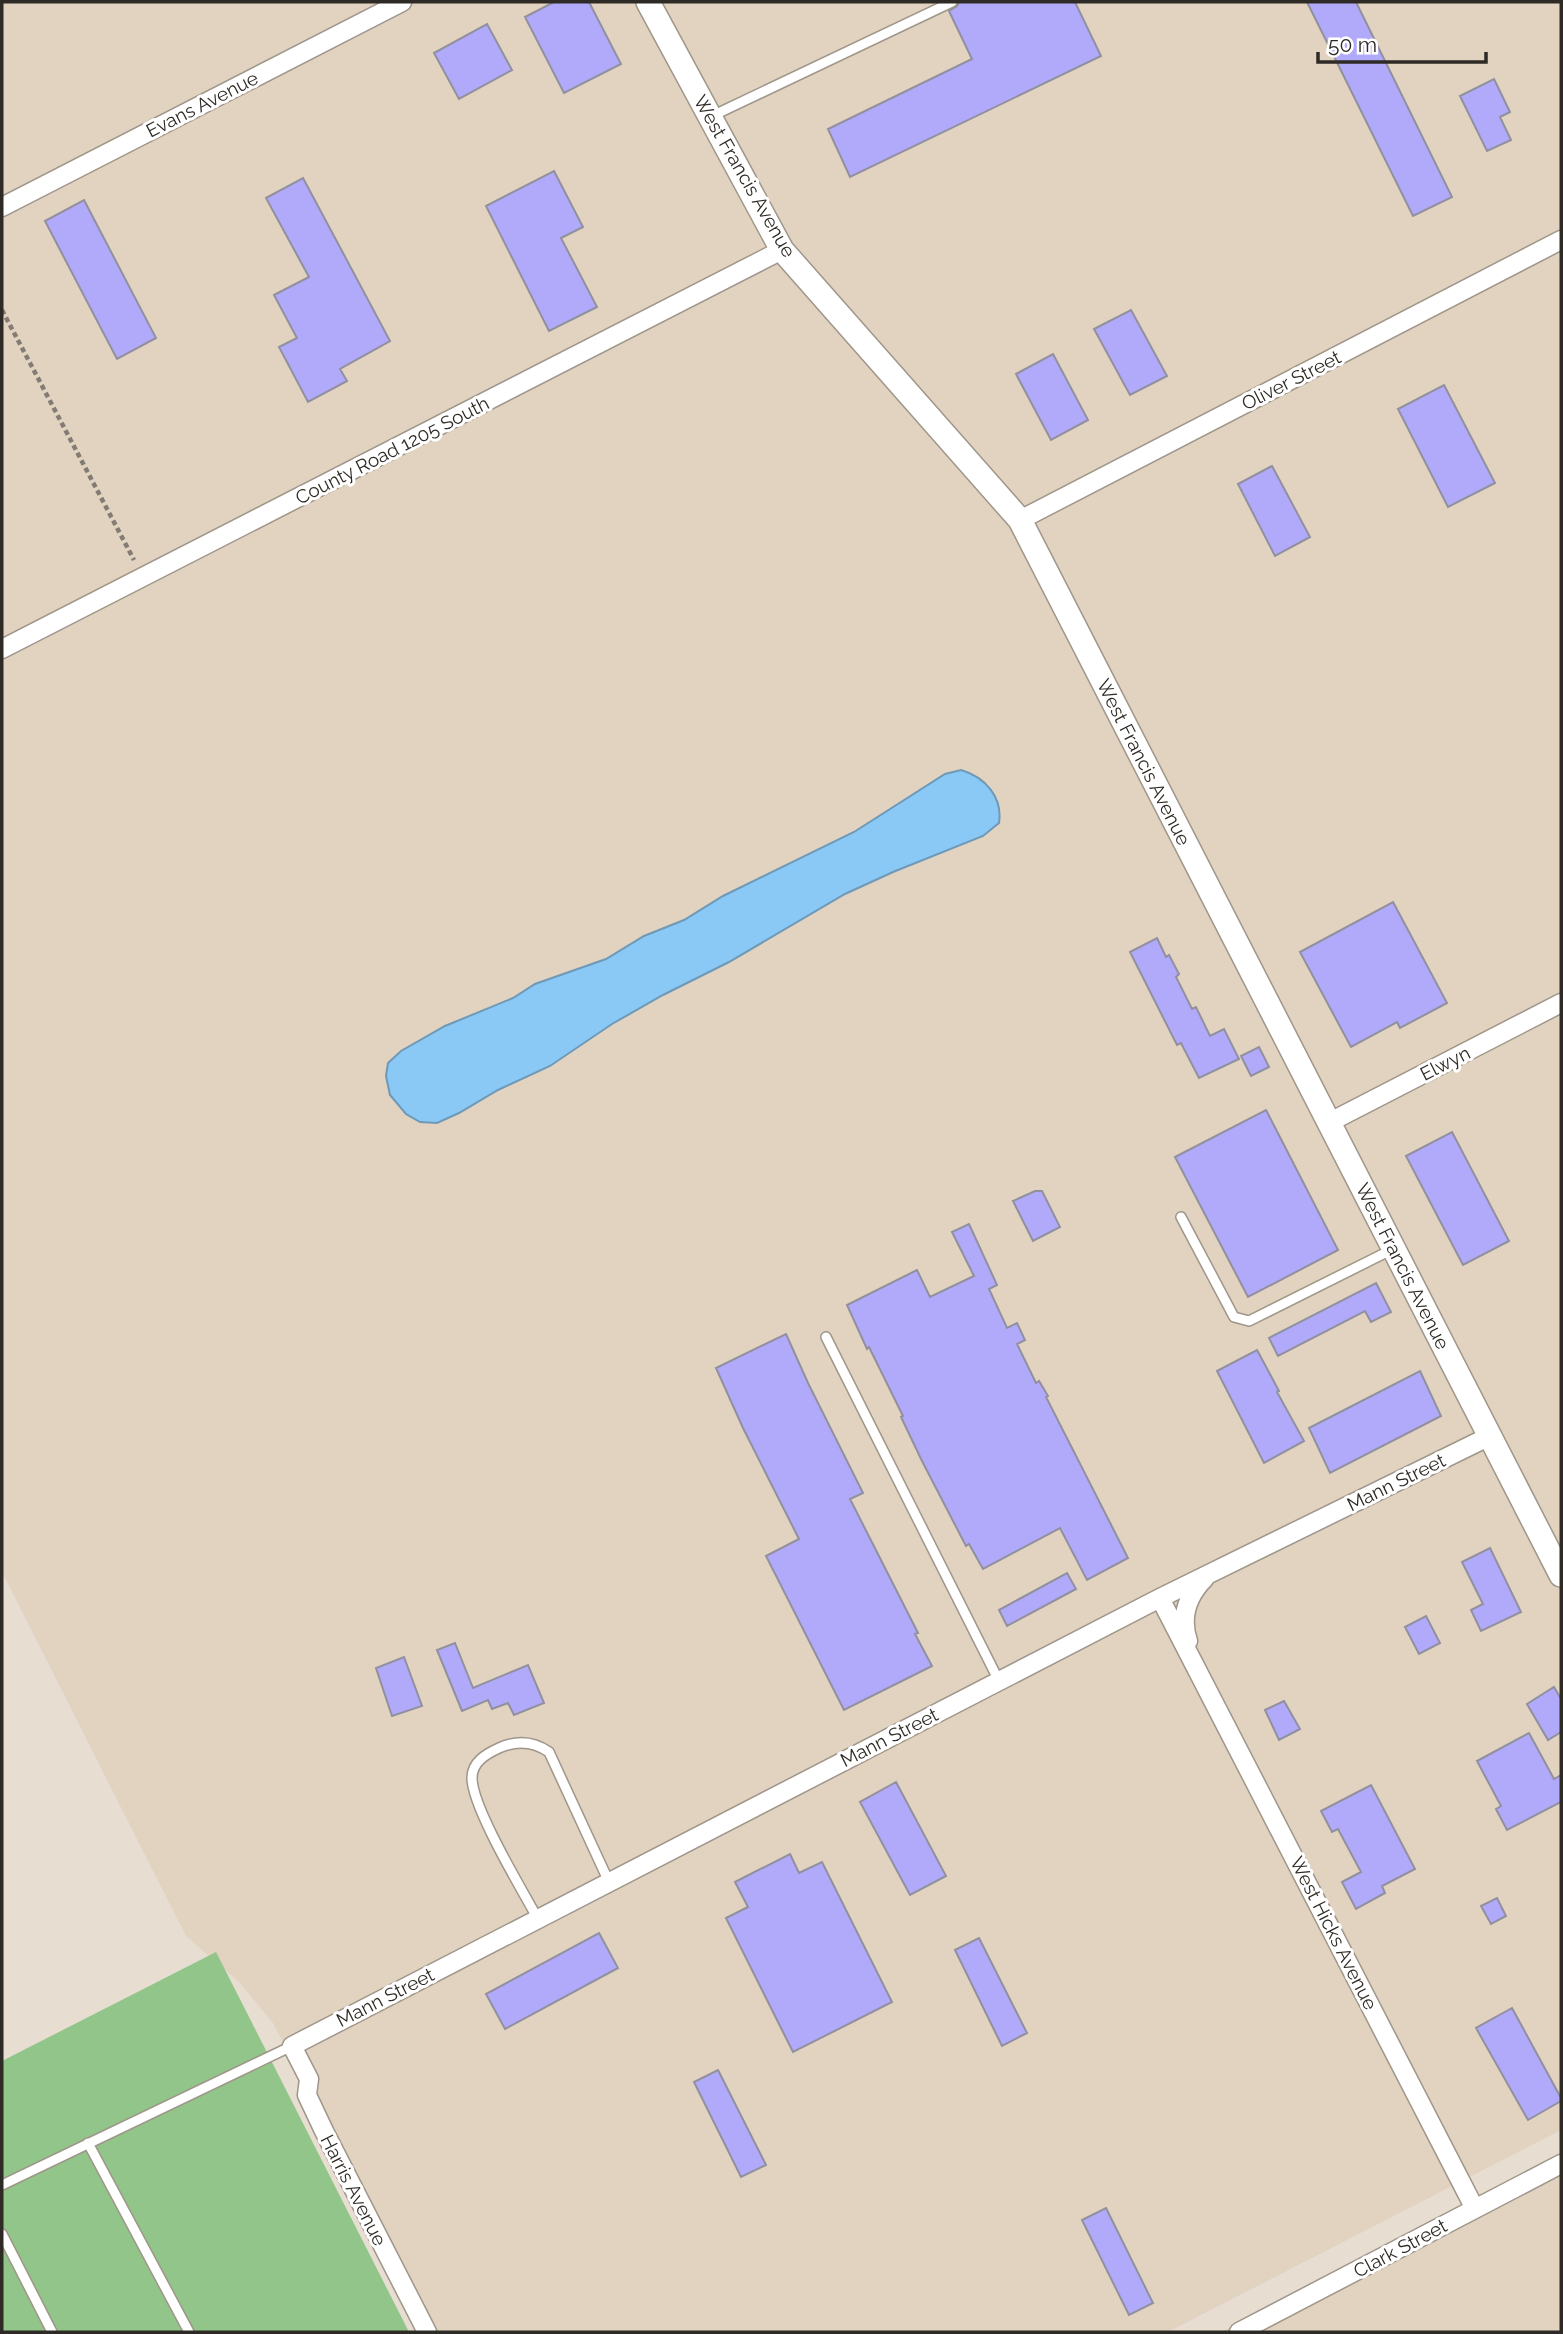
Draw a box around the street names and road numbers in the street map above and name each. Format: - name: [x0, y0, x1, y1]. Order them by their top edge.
- street label: Evans Avenue: [142, 66, 262, 142]
- street label: West Francis Avenue: [690, 91, 800, 261]
- street label: Oliver Street: [1238, 345, 1345, 414]
- street label: County Road 1205 South: [291, 392, 493, 508]
- street label: West Francis Avenue: [1093, 675, 1195, 849]
- street label: Elwyn: [1416, 1041, 1474, 1085]
- street label: West Francis Avenue: [1352, 1179, 1454, 1353]
- street label: Mann Street: [1343, 1448, 1449, 1515]
- street label: Mann Street: [837, 1703, 942, 1771]
- street label: West Hicks Avenue: [1286, 1853, 1382, 2013]
- street label: Mann Street: [333, 1963, 438, 2031]
- street label: Harris Avenue: [317, 2131, 391, 2249]
- street label: Clark Street: [1349, 2214, 1451, 2282]

